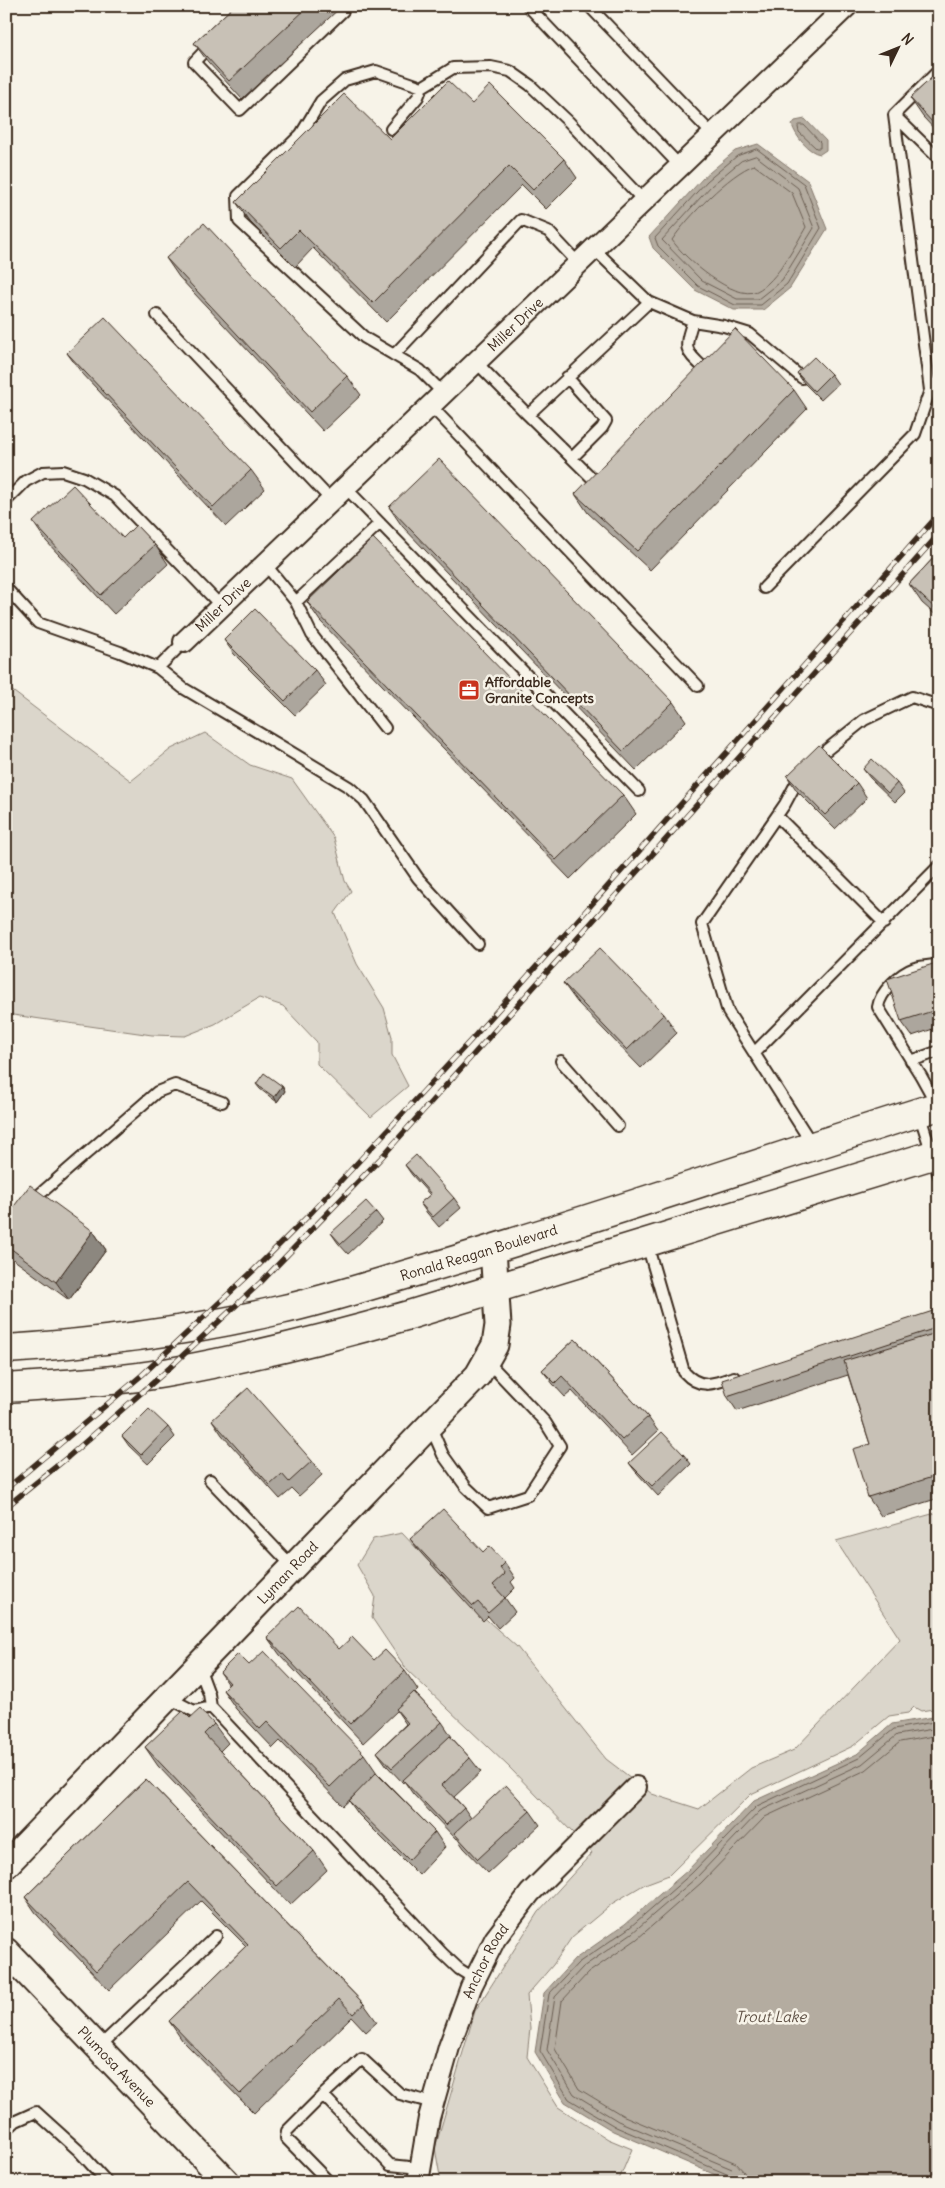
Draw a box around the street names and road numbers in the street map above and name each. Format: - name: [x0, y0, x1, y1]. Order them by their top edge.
- street label: Miller Drive: [484, 293, 547, 355]
- street label: Miller Drive: [191, 574, 255, 636]
- street label: Ronald Reagan Boulevard: [398, 1220, 560, 1285]
- street label: Lyman Road: [253, 1538, 322, 1608]
- street label: Anchor Road: [459, 1920, 512, 2001]
- street label: Plumosa Avenue: [74, 2023, 159, 2111]

